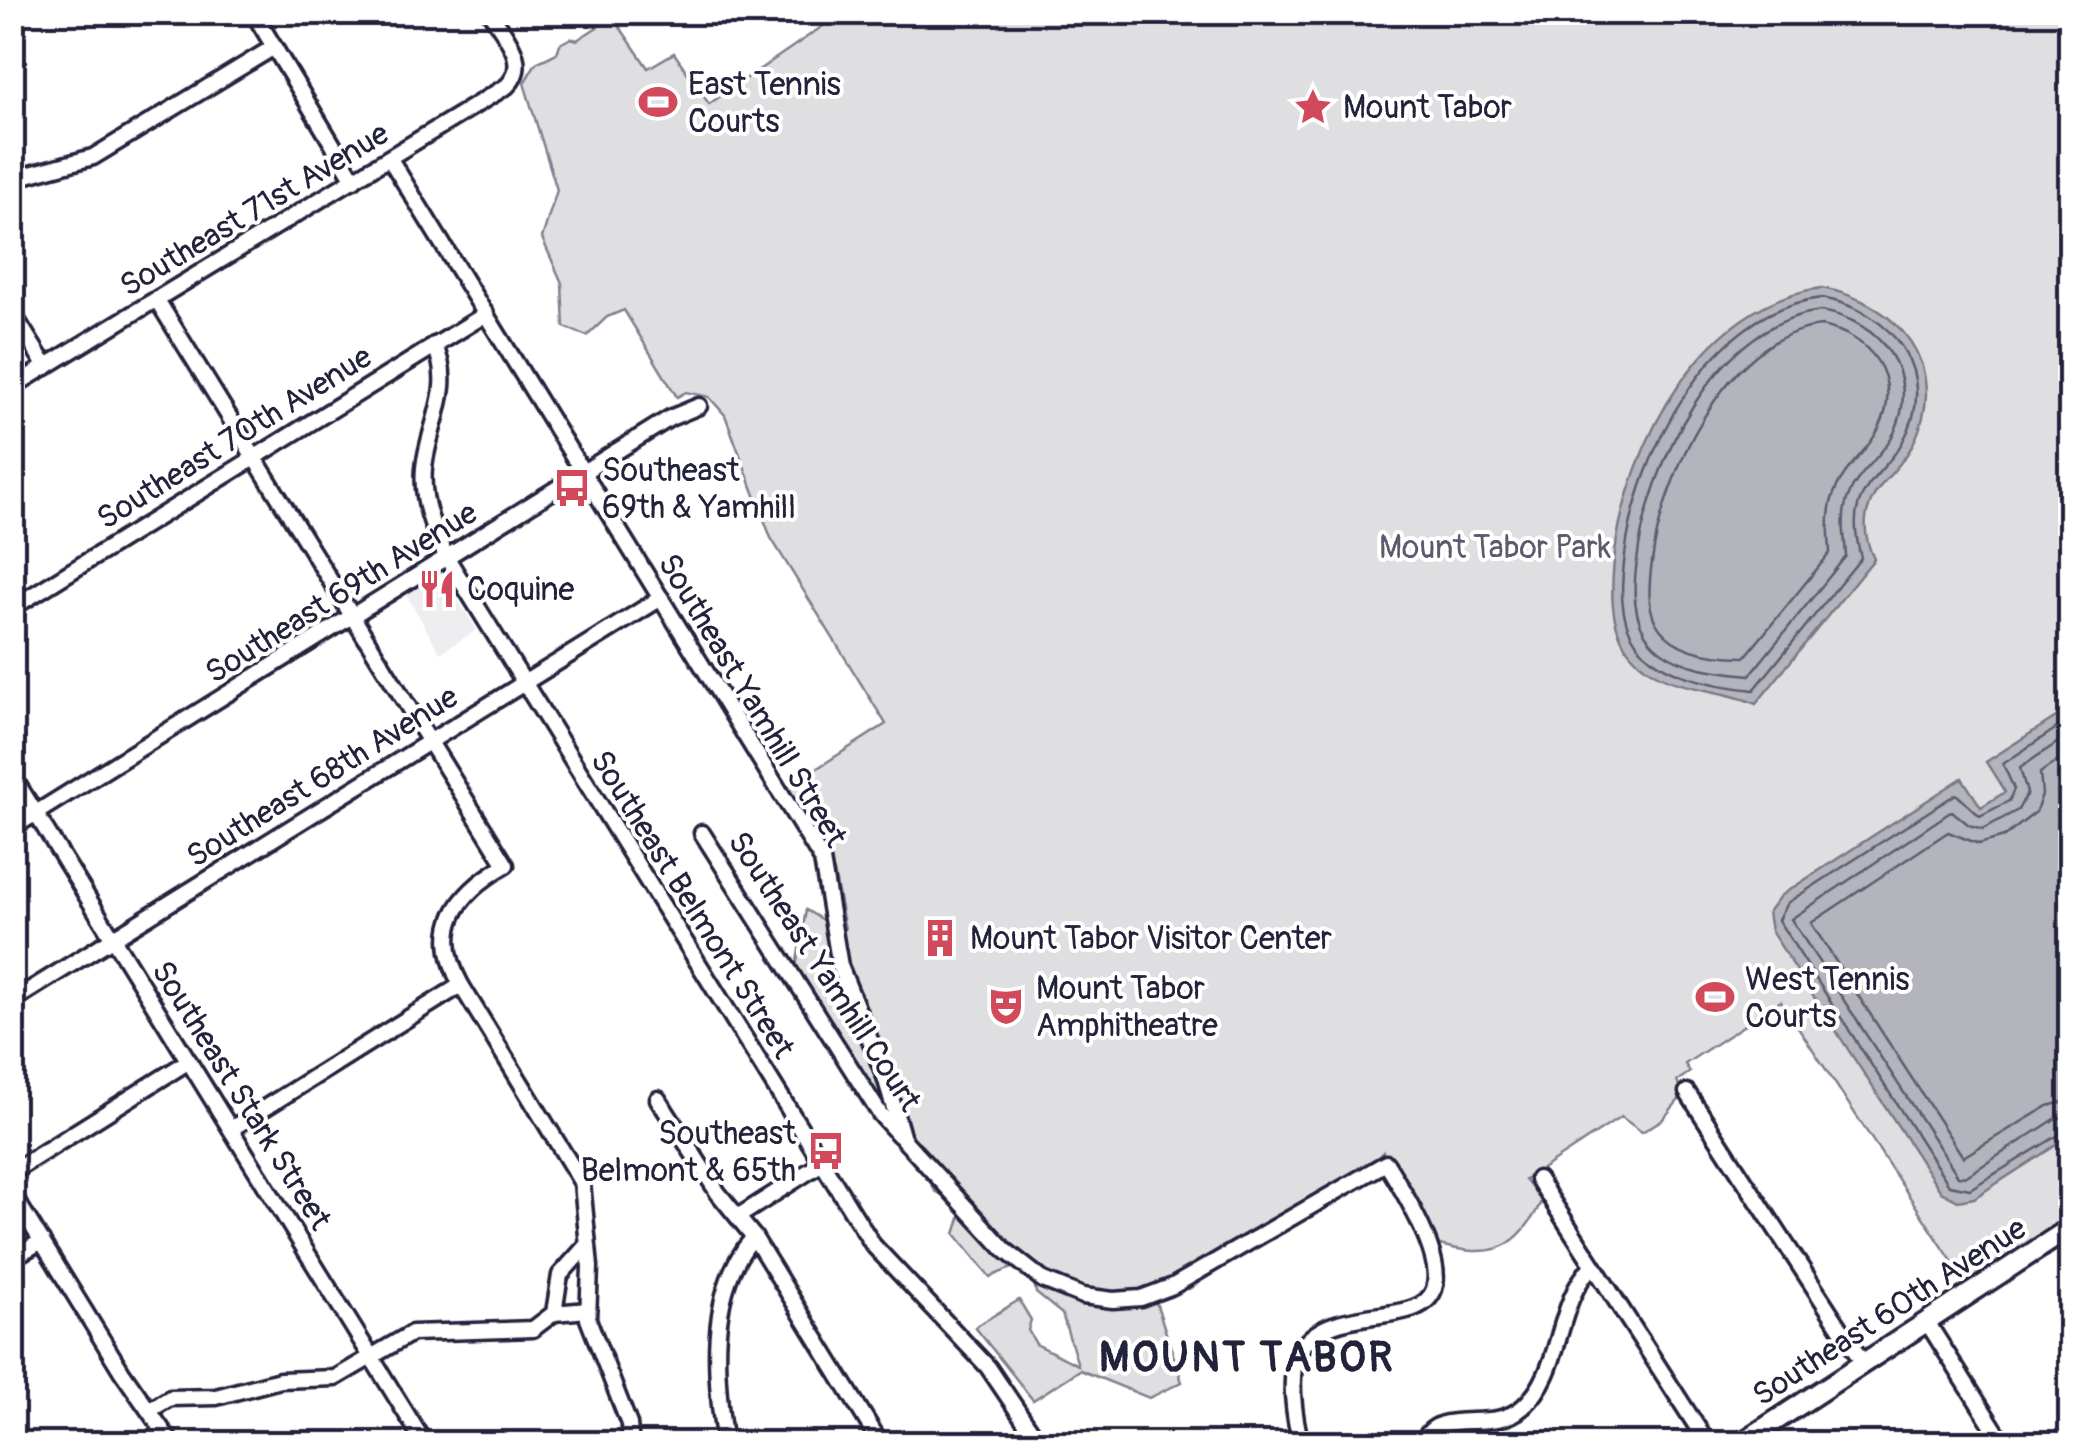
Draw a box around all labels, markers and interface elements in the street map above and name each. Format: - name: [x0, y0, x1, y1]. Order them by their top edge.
- place label: East Tennis Courts: [688, 65, 841, 142]
- sports icon: East Tennis Courts: [637, 81, 679, 123]
- place icon: Mount Tabor: [1292, 86, 1334, 128]
- place label: Mount Tabor: [1343, 88, 1513, 128]
- street label: Southeast 71st Avenue: [113, 114, 396, 306]
- street label: Southeast 70th Avenue: [90, 337, 380, 539]
- place label: Southeast 69th & Yamhill: [602, 451, 796, 528]
- bus stop icon: Southeast 69th & Yamhill: [551, 467, 593, 509]
- street label: Southeast 69th Avenue: [198, 493, 485, 693]
- park label: Mount Tabor Park: [1379, 528, 1611, 568]
- street label: Southeast Yamhill Street: [649, 547, 856, 855]
- restaurant icon: Coquine: [416, 568, 458, 610]
- place label: Coquine: [467, 570, 574, 610]
- street label: Southeast 68th Avenue: [179, 677, 466, 877]
- street label: Southeast Belmont Street: [581, 743, 803, 1066]
- street label: Southeast Yamhill Court: [719, 824, 930, 1119]
- building icon: Mount Tabor Visitor Center: [919, 917, 961, 959]
- place label: Mount Tabor Visitor Center: [970, 919, 1333, 959]
- street label: Southeast Stark Street: [142, 954, 340, 1237]
- place label: West Tennis Courts: [1745, 960, 1909, 1037]
- place label: Mount Tabor Amphitheatre: [1036, 969, 1218, 1046]
- sports icon: West Tennis Courts: [1694, 976, 1736, 1018]
- theatre icon: Mount Tabor Amphitheatre: [985, 985, 1027, 1027]
- place label: Southeast Belmont & 65th: [581, 1114, 796, 1191]
- bus stop icon: Southeast Belmont & 65th: [805, 1130, 847, 1172]
- street label: Southeast 60th Avenue: [1745, 1208, 2034, 1415]
- district label: MOUNT TABOR: [1099, 1332, 1395, 1384]

